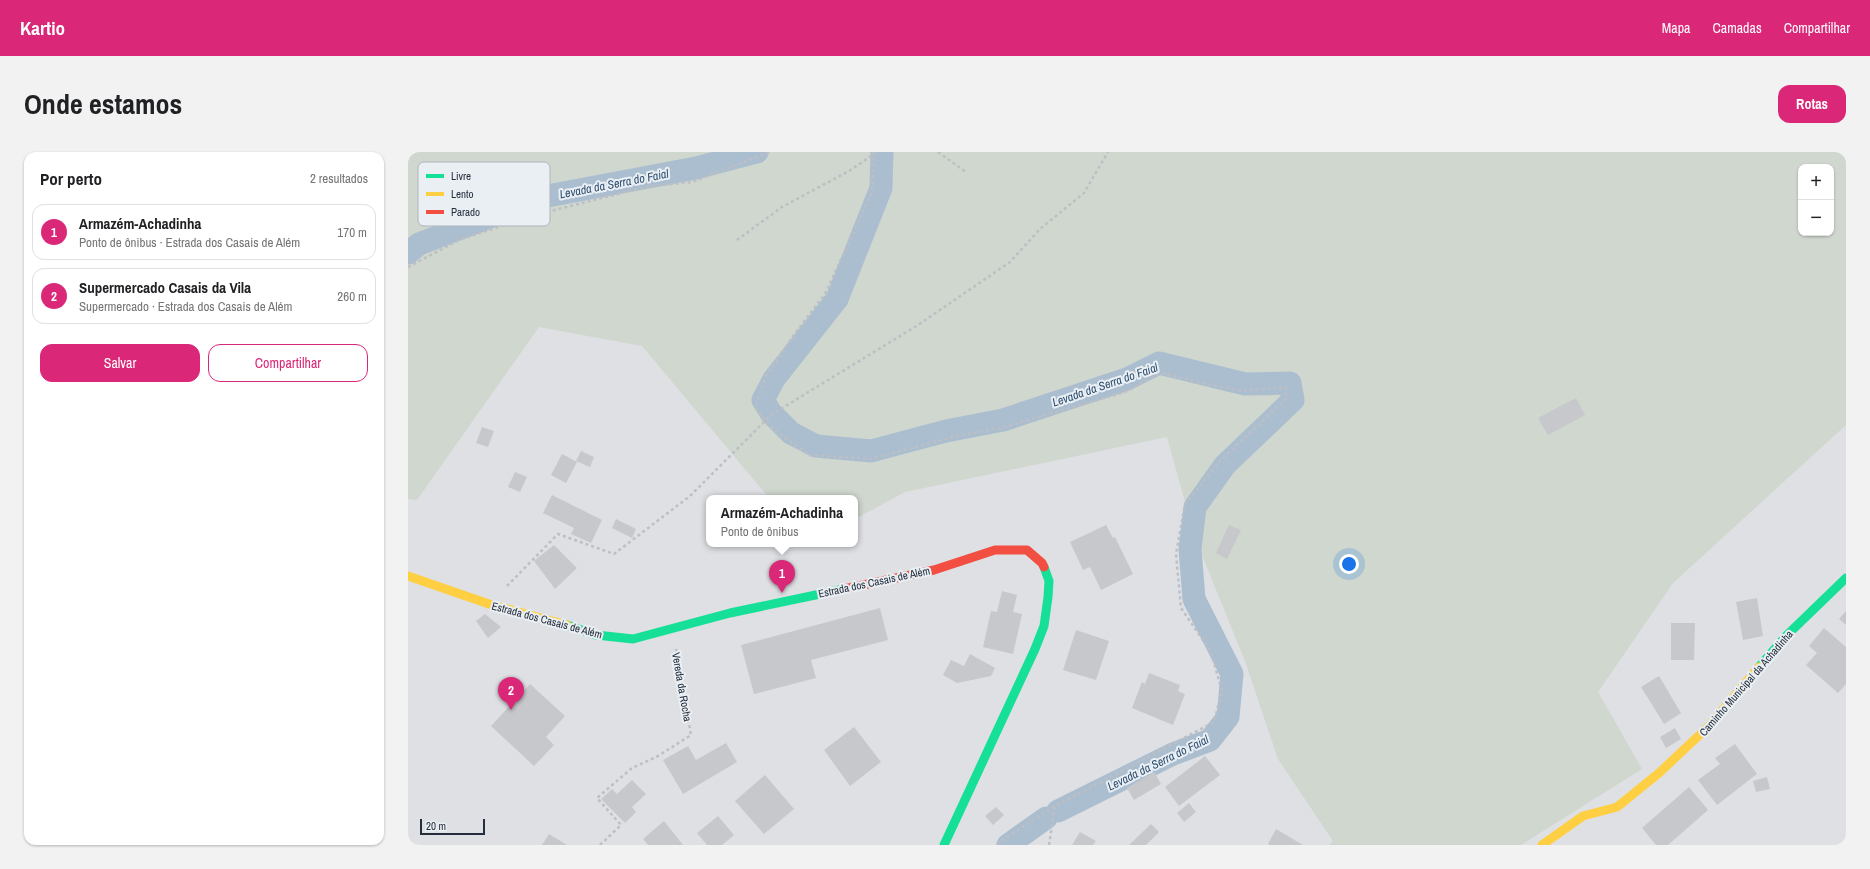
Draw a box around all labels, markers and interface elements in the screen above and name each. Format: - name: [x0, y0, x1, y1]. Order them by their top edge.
- text: Kartio: [20, 15, 65, 41]
- text: Mapa: [1662, 19, 1691, 37]
- text: Camadas: [1713, 19, 1762, 37]
- text: Compartilhar: [1784, 19, 1850, 37]
- text: Onde estamos: [24, 85, 182, 123]
- button: Rotas: [1778, 85, 1846, 123]
- legend: [418, 162, 550, 226]
- map controls: [1798, 164, 1834, 236]
- button: +: [1798, 164, 1834, 200]
- water label: Levada da Serra do Faial: [558, 165, 671, 202]
- text: Por perto: [40, 167, 102, 190]
- text: Livre: [451, 169, 471, 183]
- text: 2 resultados: [310, 170, 368, 187]
- text: Lento: [451, 187, 474, 201]
- button: −: [1798, 200, 1834, 236]
- text: Parado: [451, 205, 480, 219]
- text: Armazém-Achadinha: [79, 213, 201, 234]
- text: 1: [51, 224, 57, 241]
- text: 170 m: [337, 224, 367, 241]
- text: Ponto de ônibus · Estrada dos Casais de Além: [79, 234, 300, 251]
- text: Supermercado Casais da Vila: [79, 277, 251, 298]
- text: 2: [51, 288, 57, 305]
- text: 260 m: [337, 288, 367, 305]
- text: Supermercado · Estrada dos Casais de Além: [79, 298, 292, 315]
- button: Salvar: [40, 344, 200, 382]
- button: Compartilhar: [208, 344, 368, 382]
- water label: Levada da Serra do Faial: [1050, 359, 1161, 411]
- popup: [706, 495, 858, 547]
- text: Armazém-Achadinha: [721, 502, 843, 523]
- text: Ponto de ônibus: [721, 523, 798, 540]
- your location: [1339, 554, 1359, 574]
- pin: 1: [769, 560, 795, 593]
- street label: Estrada dos Casais de Além: [817, 563, 931, 601]
- street label: Estrada dos Casais de Além: [490, 599, 604, 641]
- street label: Caminho Municipal da Achadinha: [1696, 627, 1796, 739]
- street label: Vereda da Rocha: [669, 651, 695, 723]
- pin: 2: [498, 677, 524, 710]
- water label: Levada da Serra do Faial: [1105, 731, 1212, 794]
- scale bar: [420, 817, 485, 836]
- text: 20 m: [426, 819, 446, 833]

